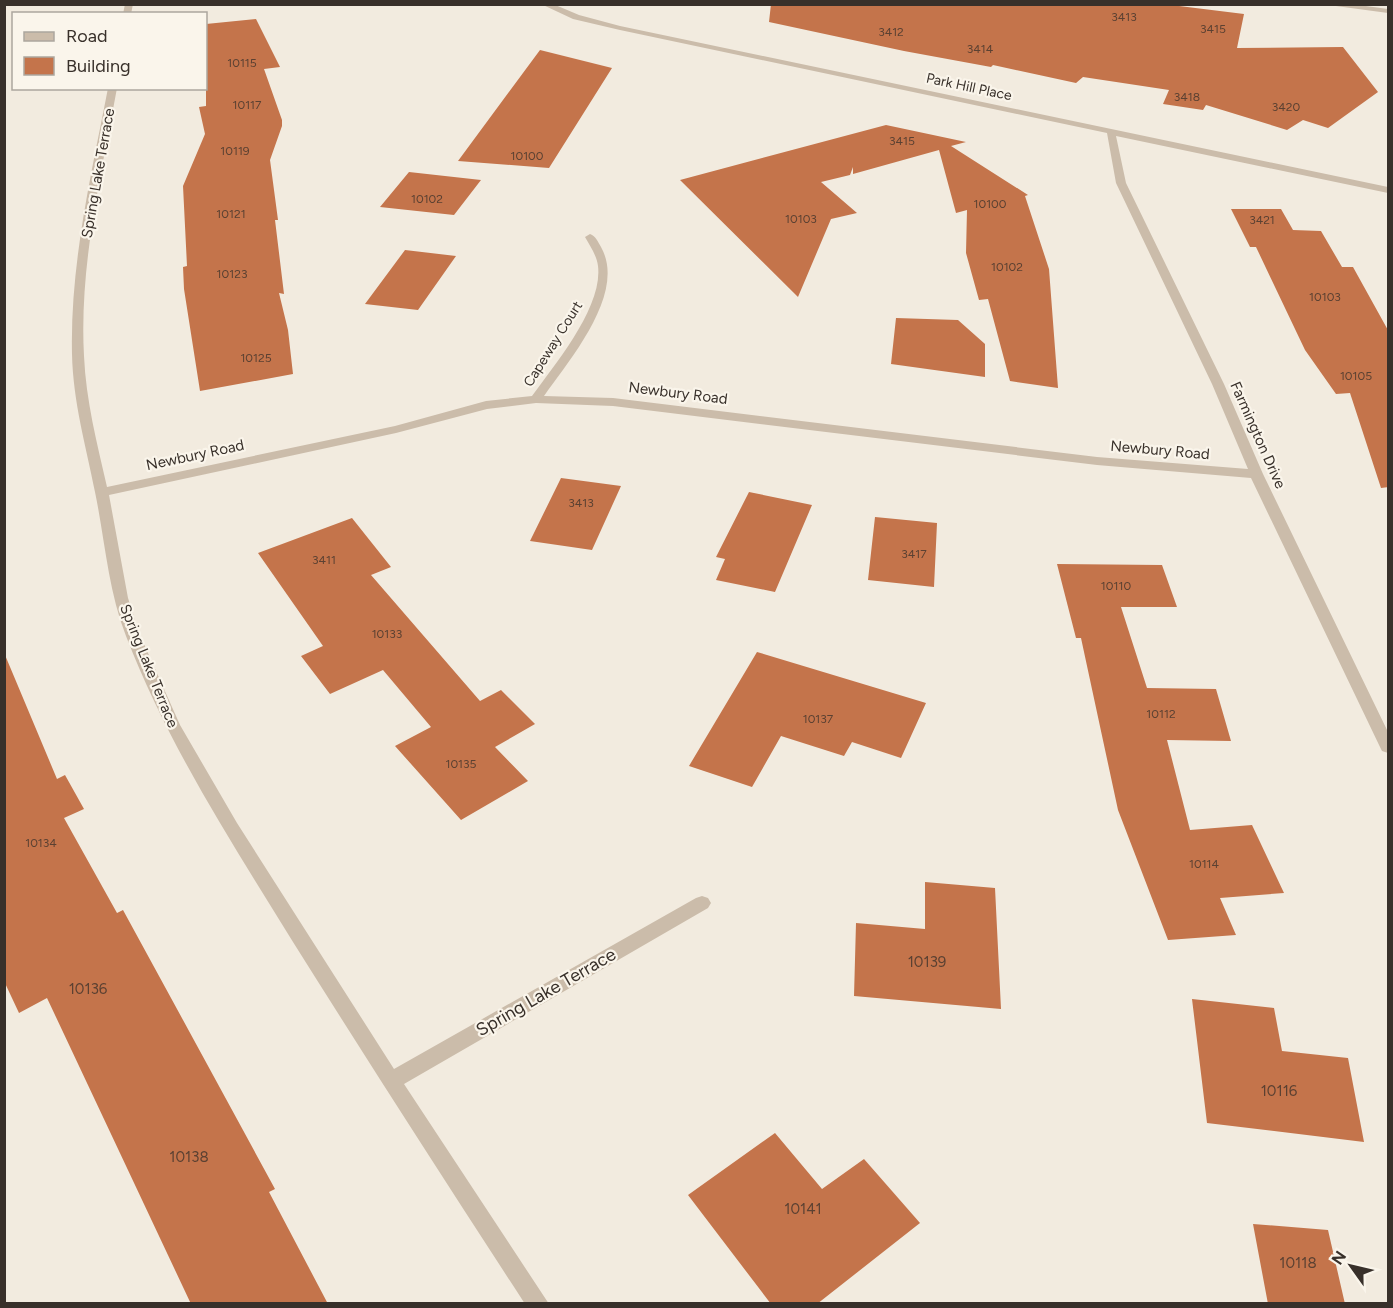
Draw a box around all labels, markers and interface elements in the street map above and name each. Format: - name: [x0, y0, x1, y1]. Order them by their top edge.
- house number: 3413: [1111, 10, 1137, 24]
- legend: [12, 12, 207, 90]
- house number: 3415: [1200, 22, 1226, 36]
- text: Road: [66, 25, 107, 47]
- house number: 3412: [878, 25, 904, 39]
- house number: 3414: [967, 42, 994, 56]
- text: Building: [66, 55, 131, 77]
- house number: 10115: [227, 56, 257, 70]
- street label: Park Hill Place: [925, 70, 1014, 104]
- house number: 3418: [1174, 90, 1200, 104]
- house number: 10117: [232, 98, 262, 112]
- house number: 3420: [1272, 100, 1300, 114]
- street label: Spring Lake Terrace: [78, 107, 118, 239]
- house number: 3415: [889, 134, 915, 148]
- house number: 10119: [220, 144, 250, 158]
- house number: 10100: [511, 149, 544, 163]
- house number: 10102: [411, 192, 443, 206]
- house number: 10100: [974, 197, 1007, 211]
- house number: 10121: [216, 207, 246, 221]
- house number: 10103: [785, 212, 817, 226]
- house number: 3421: [1249, 213, 1275, 227]
- house number: 10102: [991, 260, 1023, 274]
- house number: 10123: [217, 267, 247, 281]
- house number: 10103: [1309, 290, 1341, 304]
- street label: Capeway Court: [520, 298, 586, 390]
- house number: 10125: [240, 351, 272, 365]
- house number: 10105: [1340, 369, 1372, 383]
- street label: Newbury Road: [627, 378, 729, 408]
- street label: Farmington Drive: [1226, 379, 1290, 491]
- street label: Newbury Road: [144, 436, 246, 474]
- street label: Newbury Road: [1110, 437, 1210, 463]
- house number: 3413: [568, 496, 594, 510]
- house number: 3417: [901, 547, 927, 561]
- house number: 3411: [312, 553, 336, 567]
- house number: 10110: [1101, 579, 1131, 593]
- street label: Spring Lake Terrace: [116, 602, 182, 730]
- house number: 10133: [372, 627, 402, 641]
- house number: 10112: [1146, 707, 1176, 721]
- house number: 10137: [803, 712, 834, 726]
- house number: 10135: [445, 757, 477, 771]
- house number: 10134: [25, 836, 57, 850]
- house number: 10114: [1189, 857, 1220, 871]
- street label: Spring Lake Terrace: [472, 943, 620, 1041]
- house number: 10139: [908, 953, 946, 971]
- house number: 10136: [69, 980, 108, 998]
- house number: 10116: [1261, 1082, 1298, 1100]
- house number: 10138: [169, 1148, 209, 1166]
- house number: 10141: [784, 1200, 822, 1218]
- north arrow: [1321, 1236, 1381, 1296]
- text: N: [1328, 1247, 1350, 1268]
- house number: 10118: [1279, 1254, 1317, 1272]

